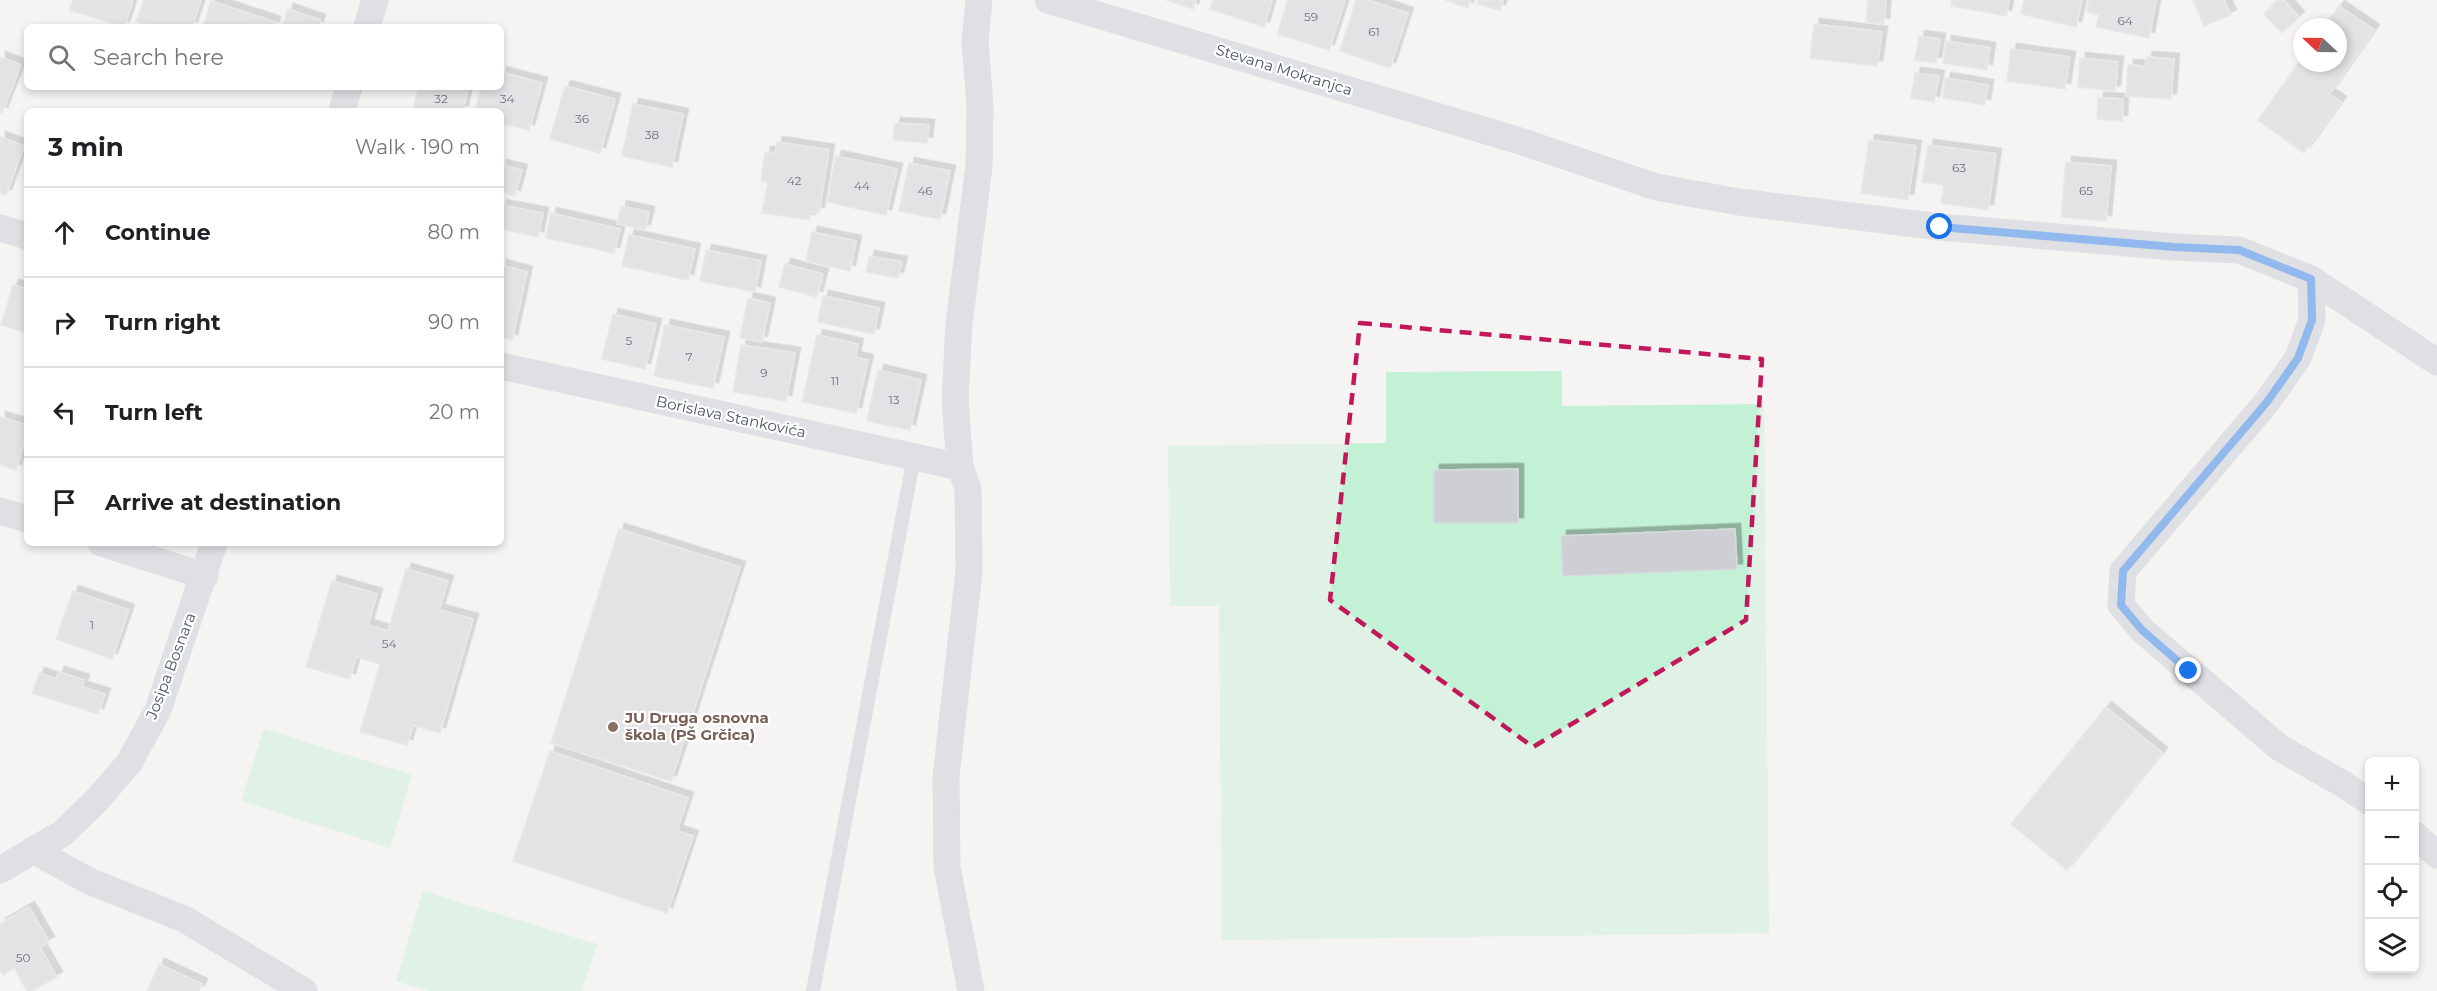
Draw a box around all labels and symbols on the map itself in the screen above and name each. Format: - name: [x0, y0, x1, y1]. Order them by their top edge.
- house number: 59: [1304, 9, 1318, 24]
- house number: 64: [2117, 13, 2133, 28]
- north arrow: [2293, 18, 2347, 72]
- house number: 61: [1368, 24, 1380, 39]
- street label: Stevana Mokranjca: [1214, 40, 1355, 99]
- house number: 32: [434, 91, 448, 106]
- house number: 34: [500, 91, 514, 106]
- house number: 36: [575, 111, 589, 126]
- house number: 38: [645, 127, 660, 142]
- house number: 63: [1952, 160, 1966, 175]
- house number: 42: [787, 173, 802, 188]
- house number: 44: [854, 178, 870, 193]
- house number: 46: [917, 183, 933, 198]
- house number: 65: [2079, 183, 2093, 198]
- route start: [1926, 213, 1952, 239]
- house number: 5: [626, 333, 633, 348]
- house number: 7: [685, 349, 693, 364]
- house number: 9: [760, 365, 768, 380]
- house number: 11: [831, 373, 839, 388]
- street label: Borislava Stankovića: [654, 391, 808, 442]
- house number: 13: [888, 392, 900, 407]
- street label: Josipa Bosnara: [141, 610, 200, 723]
- house number: 1: [90, 617, 94, 632]
- house number: 54: [382, 636, 396, 651]
- route end: [2175, 657, 2201, 683]
- place label: JU Druga osnovna škola (PŠ Grčica): [624, 708, 769, 744]
- marker: JU Druga osnovna škola (PŠ Grčica): [606, 720, 620, 734]
- house number: 50: [16, 950, 30, 965]

